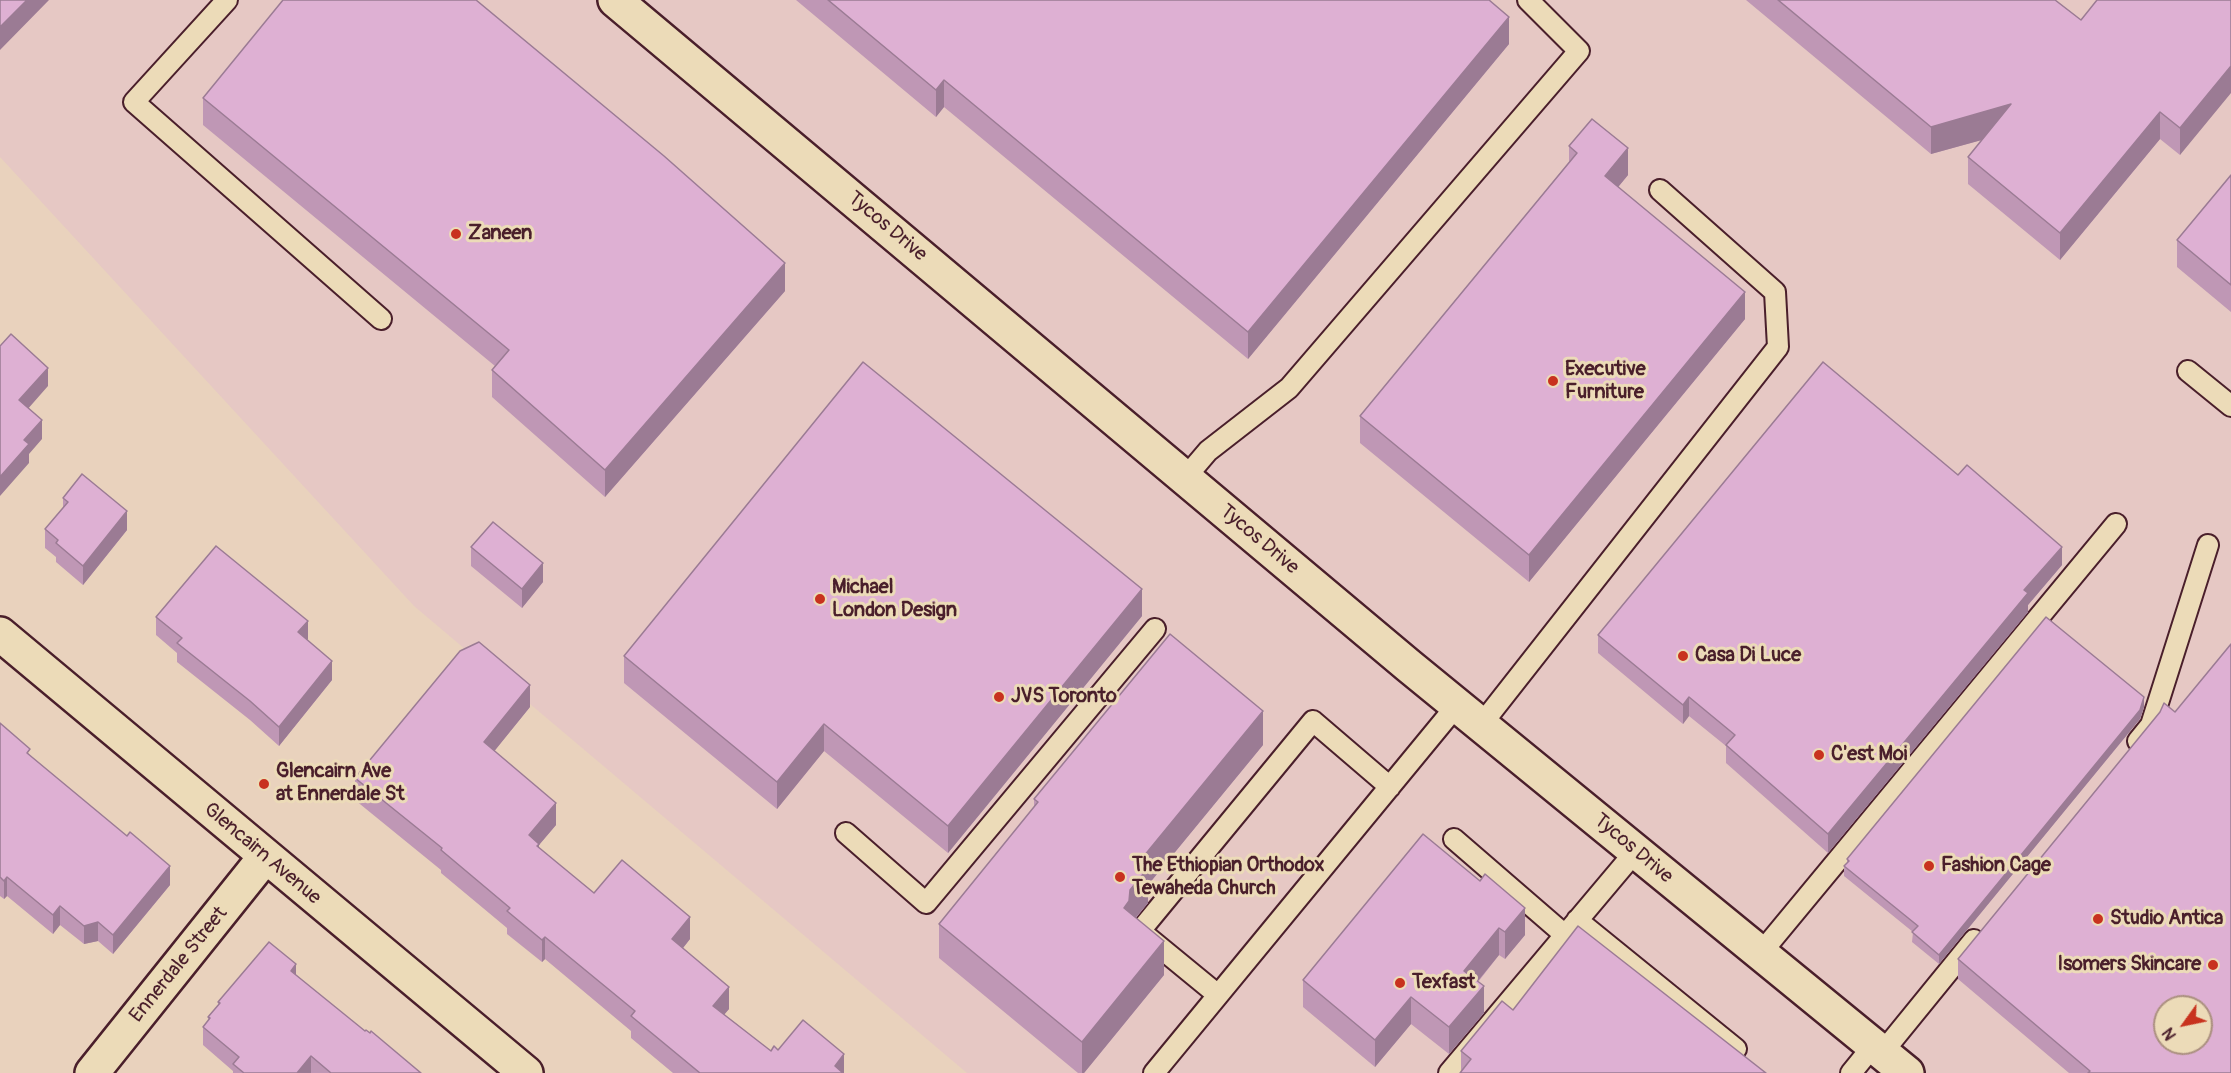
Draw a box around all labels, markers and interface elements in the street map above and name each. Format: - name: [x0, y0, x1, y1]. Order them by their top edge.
- street label: Tycos Drive: [843, 187, 931, 267]
- place label: Zaneen: [468, 222, 532, 246]
- marker: Zaneen: [449, 227, 463, 241]
- place label: Executive Furniture: [1565, 358, 1646, 405]
- marker: Executive Furniture: [1546, 374, 1560, 388]
- street label: Tycos Drive: [1215, 500, 1303, 580]
- place label: Michael London Design: [832, 576, 957, 623]
- marker: Michael London Design: [813, 592, 827, 606]
- place label: Casa Di Luce: [1695, 644, 1801, 668]
- marker: Casa Di Luce: [1676, 649, 1690, 663]
- place label: JVS Toronto: [1011, 685, 1117, 709]
- marker: JVS Toronto: [992, 690, 1006, 704]
- place label: C'est Moi: [1831, 743, 1907, 767]
- marker: C'est Moi: [1812, 748, 1826, 762]
- place label: Glencairn Ave at Ennerdale St: [276, 760, 405, 807]
- marker: Glencairn Ave at Ennerdale St: [257, 777, 271, 791]
- street label: Glencairn Avenue: [198, 798, 326, 910]
- street label: Tycos Drive: [1589, 809, 1677, 889]
- place label: The Ethiopian Orthodox Tewaheda Church: [1132, 854, 1325, 901]
- place label: Fashion Cage: [1941, 854, 2051, 878]
- marker: Fashion Cage: [1922, 859, 1936, 873]
- marker: The Ethiopian Orthodox Tewaheda Church: [1113, 870, 1127, 884]
- street label: Ennerdale Street: [125, 902, 233, 1028]
- place label: Studio Antica: [2110, 907, 2223, 931]
- marker: Studio Antica: [2091, 912, 2105, 926]
- place label: Isomers Skincare: [2058, 953, 2201, 977]
- marker: Isomers Skincare: [2206, 958, 2220, 972]
- place label: Texfast: [1412, 971, 1475, 995]
- marker: Texfast: [1393, 976, 1407, 990]
- north arrow: [2153, 995, 2213, 1055]
- text: N: [2158, 1024, 2181, 1044]

